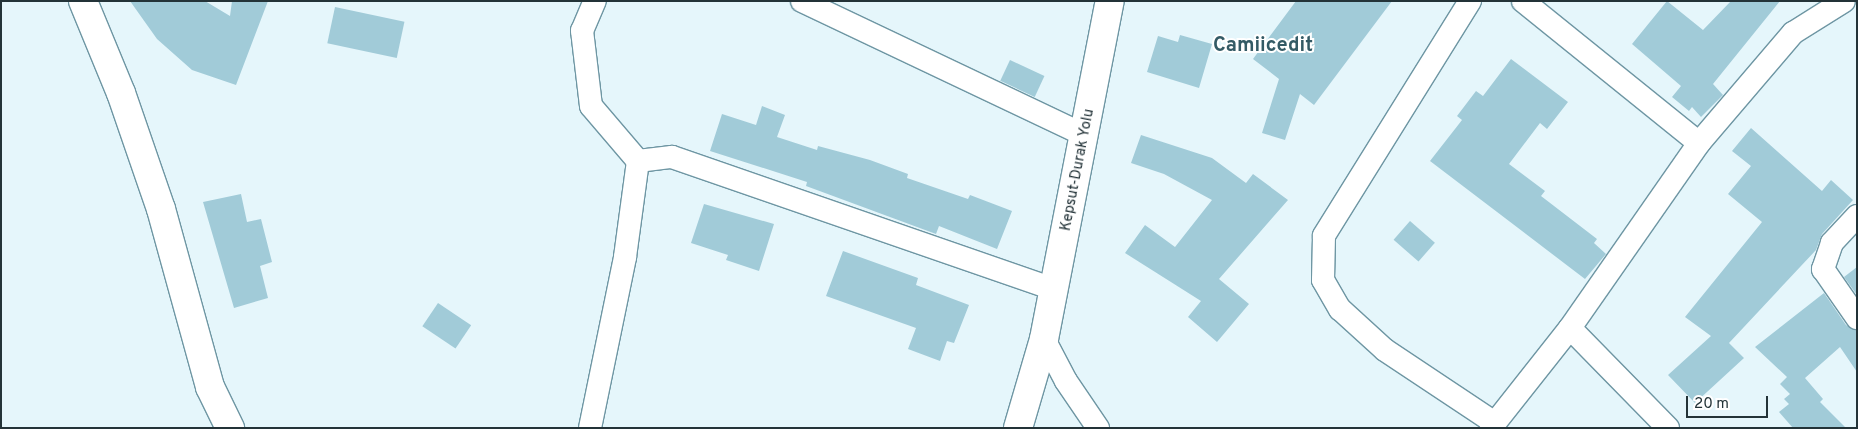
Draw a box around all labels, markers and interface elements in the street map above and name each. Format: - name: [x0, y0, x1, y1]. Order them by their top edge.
- district label: Camiicedit: [1213, 34, 1313, 58]
- street label: Kepsut-Durak Yolu: [1057, 107, 1099, 233]
- scale bar: [1688, 386, 1770, 418]
- text: 20 m: [1694, 395, 1729, 414]

